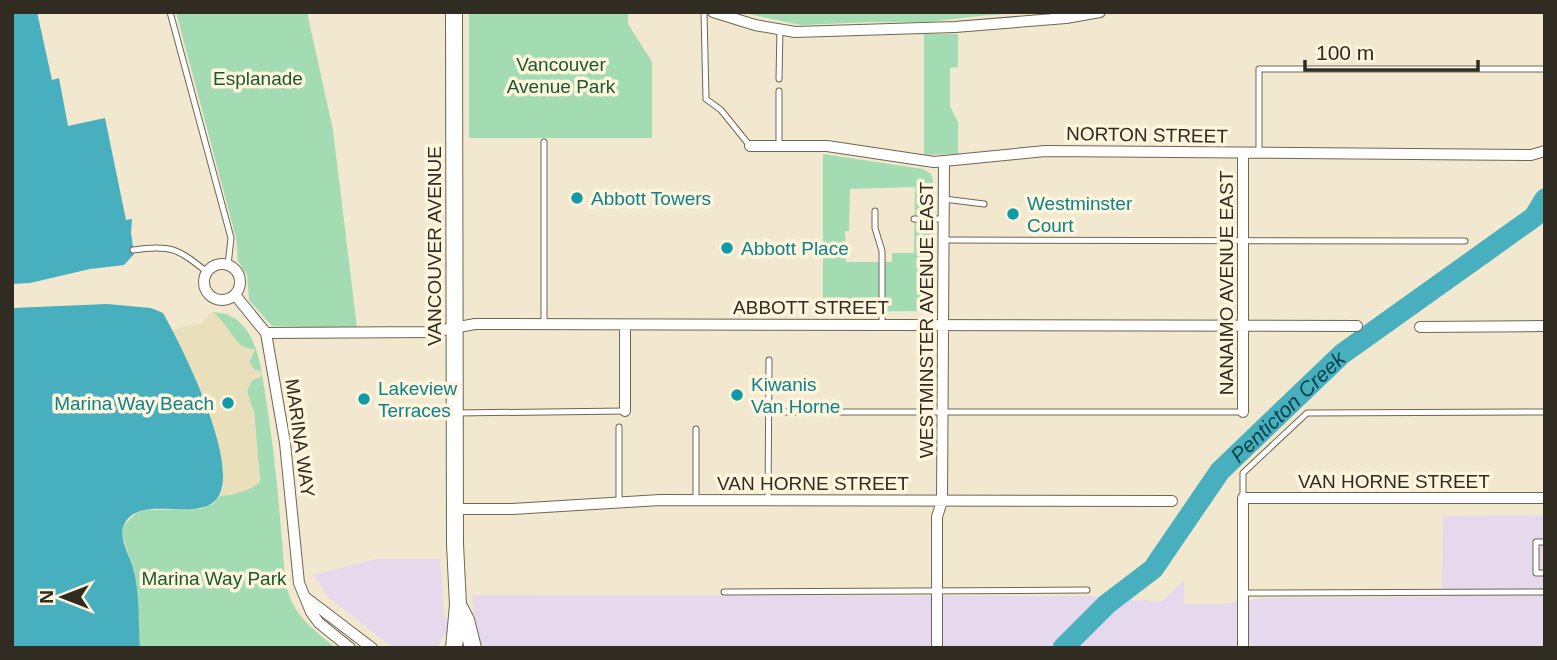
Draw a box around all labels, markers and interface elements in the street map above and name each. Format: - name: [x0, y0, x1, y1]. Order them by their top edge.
- scale bar: [1305, 28, 1478, 72]
- text: 100 m: [1316, 41, 1374, 64]
- park label: Vancouver Avenue Park: [507, 54, 616, 97]
- park label: Esplanade: [213, 68, 303, 89]
- street label: NORTON STREET: [1066, 123, 1228, 147]
- street label: VANCOUVER AVENUE: [424, 146, 445, 346]
- street label: NANAIMO AVENUE EAST: [1216, 170, 1237, 395]
- street label: WESTMINSTER AVENUE EAST: [916, 181, 937, 458]
- place label: Abbott Towers: [591, 188, 711, 209]
- marker: Abbott Towers: [569, 190, 585, 206]
- place label: Westminster Court: [1027, 193, 1133, 236]
- marker: Westminster Court: [1005, 206, 1021, 222]
- place label: Abbott Place: [741, 238, 849, 259]
- marker: Abbott Place: [719, 240, 735, 256]
- street label: ABBOTT STREET: [733, 297, 889, 318]
- water label: Penticton Creek: [1225, 345, 1350, 466]
- place label: Kiwanis Van Horne: [751, 374, 840, 417]
- street label: MARINA WAY: [281, 377, 319, 499]
- place label: Lakeview Terraces: [378, 378, 457, 421]
- marker: Kiwanis Van Horne: [729, 387, 745, 403]
- marker: Lakeview Terraces: [356, 391, 372, 407]
- place label: Marina Way Beach: [54, 393, 214, 414]
- marker: Marina Way Beach: [220, 395, 236, 411]
- street label: VAN HORNE STREET: [1298, 471, 1490, 492]
- street label: VAN HORNE STREET: [717, 473, 909, 494]
- north arrow: [28, 562, 98, 632]
- park label: Marina Way Park: [142, 568, 287, 589]
- text: N: [36, 590, 57, 604]

